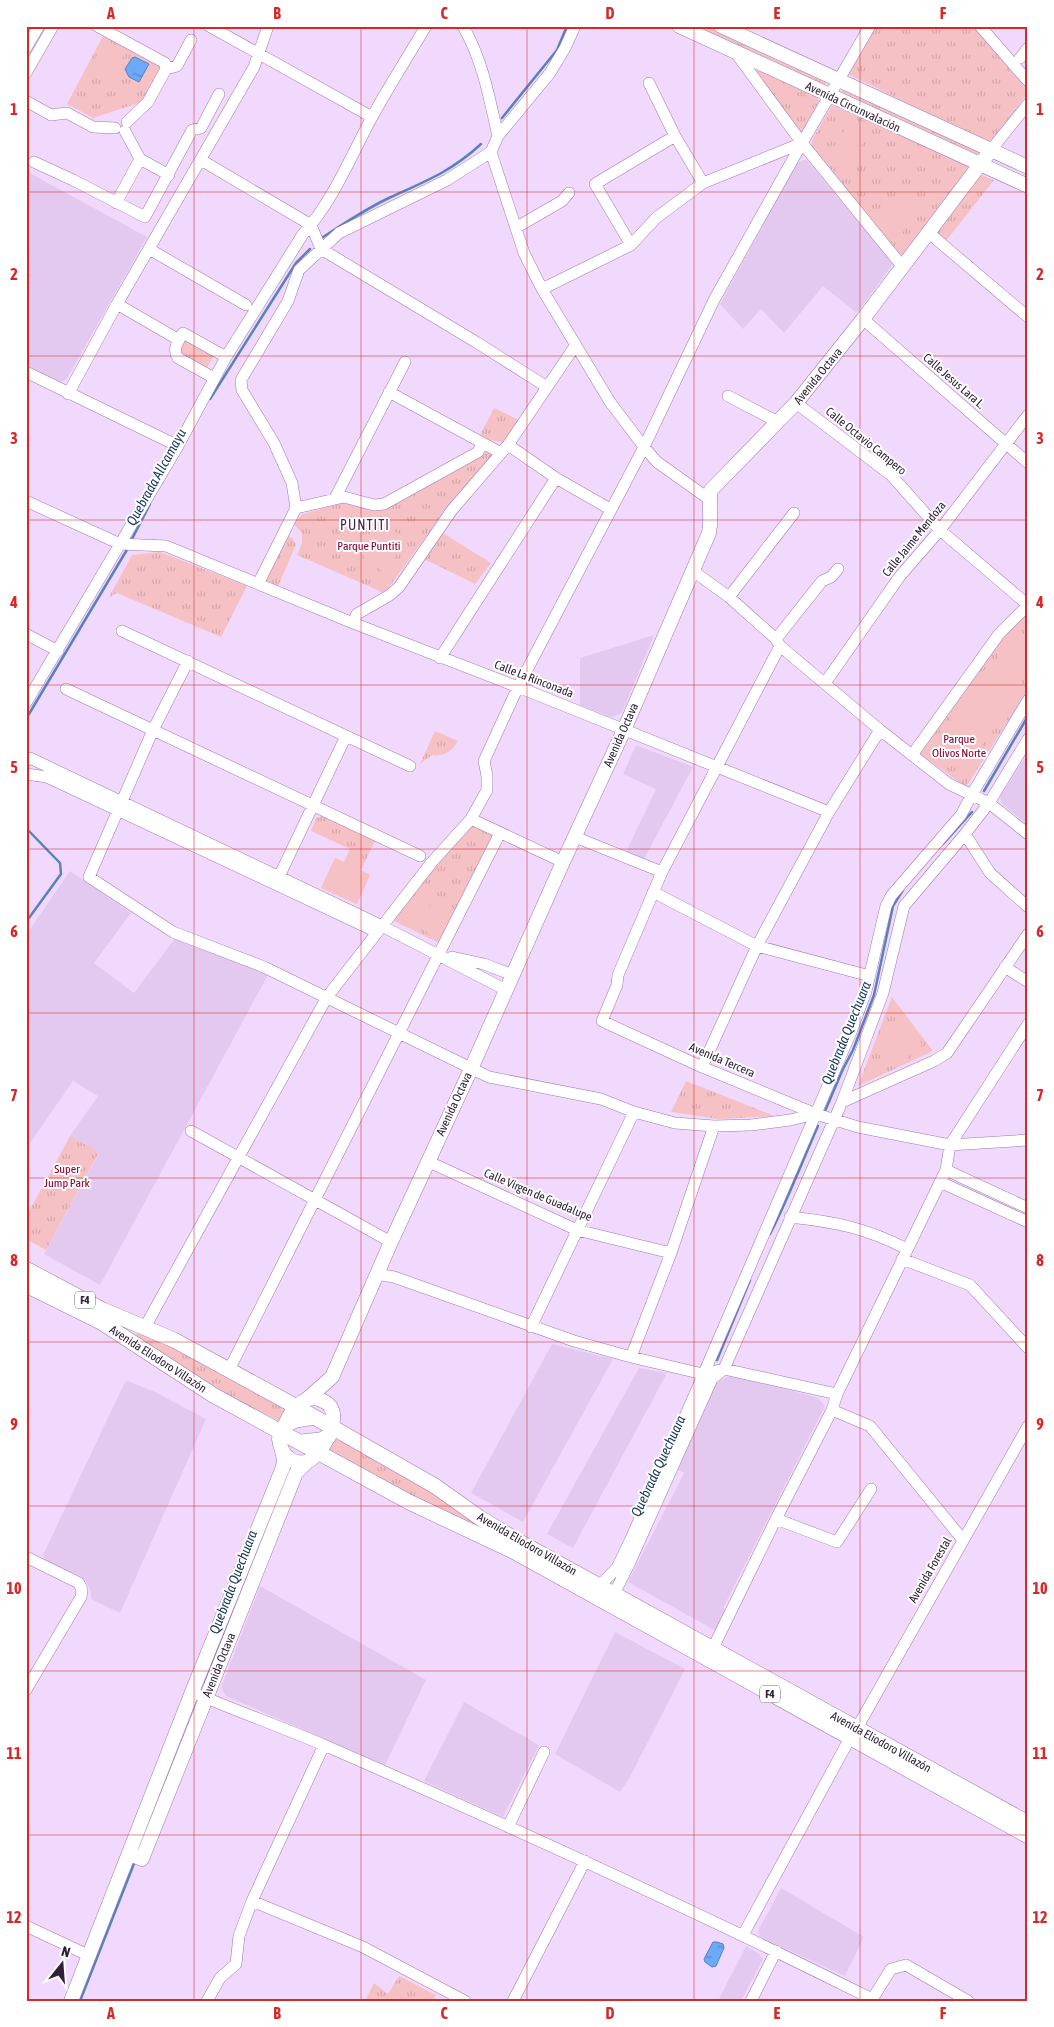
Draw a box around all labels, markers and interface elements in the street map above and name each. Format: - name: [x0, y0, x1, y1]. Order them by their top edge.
- text: A: [106, 4, 115, 22]
- text: B: [273, 4, 281, 22]
- text: C: [440, 4, 448, 22]
- text: D: [606, 4, 615, 22]
- text: E: [774, 4, 781, 22]
- text: F: [940, 4, 947, 22]
- street label: Avenida Circunvalación: [803, 79, 903, 135]
- text: 1: [10, 100, 18, 118]
- text: 1: [1036, 100, 1044, 118]
- text: 2: [10, 265, 18, 283]
- text: 2: [1036, 265, 1044, 283]
- street label: Avenida Octava: [791, 345, 845, 407]
- street label: Calle Jesus Lara L.: [920, 350, 988, 412]
- street label: Calle Octavio Campero: [823, 404, 909, 478]
- water label: Quebrada Allcamayu: [123, 426, 189, 528]
- text: 3: [10, 429, 18, 447]
- text: 3: [1036, 429, 1044, 447]
- street label: Calle Jaime Mendoza: [879, 499, 949, 579]
- district label: PUNTITI: [340, 517, 390, 533]
- park label: Parque Puntiti: [337, 539, 401, 553]
- text: 4: [9, 593, 18, 611]
- text: 4: [1035, 593, 1044, 611]
- street label: Calle La Rinconada: [493, 658, 575, 700]
- street label: Avenida Octava: [601, 701, 641, 769]
- park label: Parque Olivos Norte: [932, 732, 986, 760]
- text: 5: [10, 758, 18, 776]
- text: 5: [1036, 758, 1044, 776]
- text: 6: [10, 922, 18, 940]
- text: 6: [1036, 922, 1044, 940]
- water label: Quebrada Quechuara: [818, 979, 874, 1087]
- street label: Avenida Tercera: [687, 1040, 757, 1080]
- street label: Avenida Octava: [433, 1070, 475, 1138]
- text: 7: [10, 1086, 18, 1104]
- text: 7: [1036, 1086, 1044, 1104]
- park label: Super Jump Park: [44, 1162, 91, 1190]
- street label: Calle Virgen de Guadalupe: [482, 1166, 594, 1224]
- text: 8: [10, 1251, 18, 1269]
- text: 8: [1036, 1251, 1044, 1269]
- road number: F4: [75, 1292, 95, 1308]
- street label: Avenida Eliodoro Villazón: [107, 1322, 209, 1396]
- water label: Quebrada Quechuara: [628, 1412, 689, 1519]
- text: 9: [10, 1415, 18, 1433]
- text: 9: [1036, 1415, 1044, 1433]
- street label: Avenida Eliodoro Villazón: [475, 1510, 579, 1578]
- water label: Quebrada Quechuara: [206, 1527, 260, 1636]
- street label: Avenida Forestal: [906, 1534, 955, 1605]
- text: 10: [6, 1579, 22, 1597]
- text: 10: [1032, 1579, 1048, 1597]
- street label: Avenida Octava: [200, 1631, 238, 1699]
- road number: F4: [760, 1686, 780, 1702]
- street label: Avenida Eliodoro Villazón: [828, 1709, 934, 1775]
- text: 11: [6, 1744, 22, 1762]
- text: 11: [1032, 1744, 1048, 1762]
- text: 12: [6, 1908, 22, 1926]
- text: 12: [1032, 1908, 1048, 1926]
- north arrow: [38, 1940, 88, 1990]
- text: N: [60, 1943, 72, 1960]
- text: A: [106, 2004, 115, 2022]
- text: B: [273, 2004, 281, 2022]
- text: C: [440, 2004, 448, 2022]
- text: D: [606, 2004, 615, 2022]
- text: E: [774, 2004, 781, 2022]
- text: F: [940, 2004, 947, 2022]

